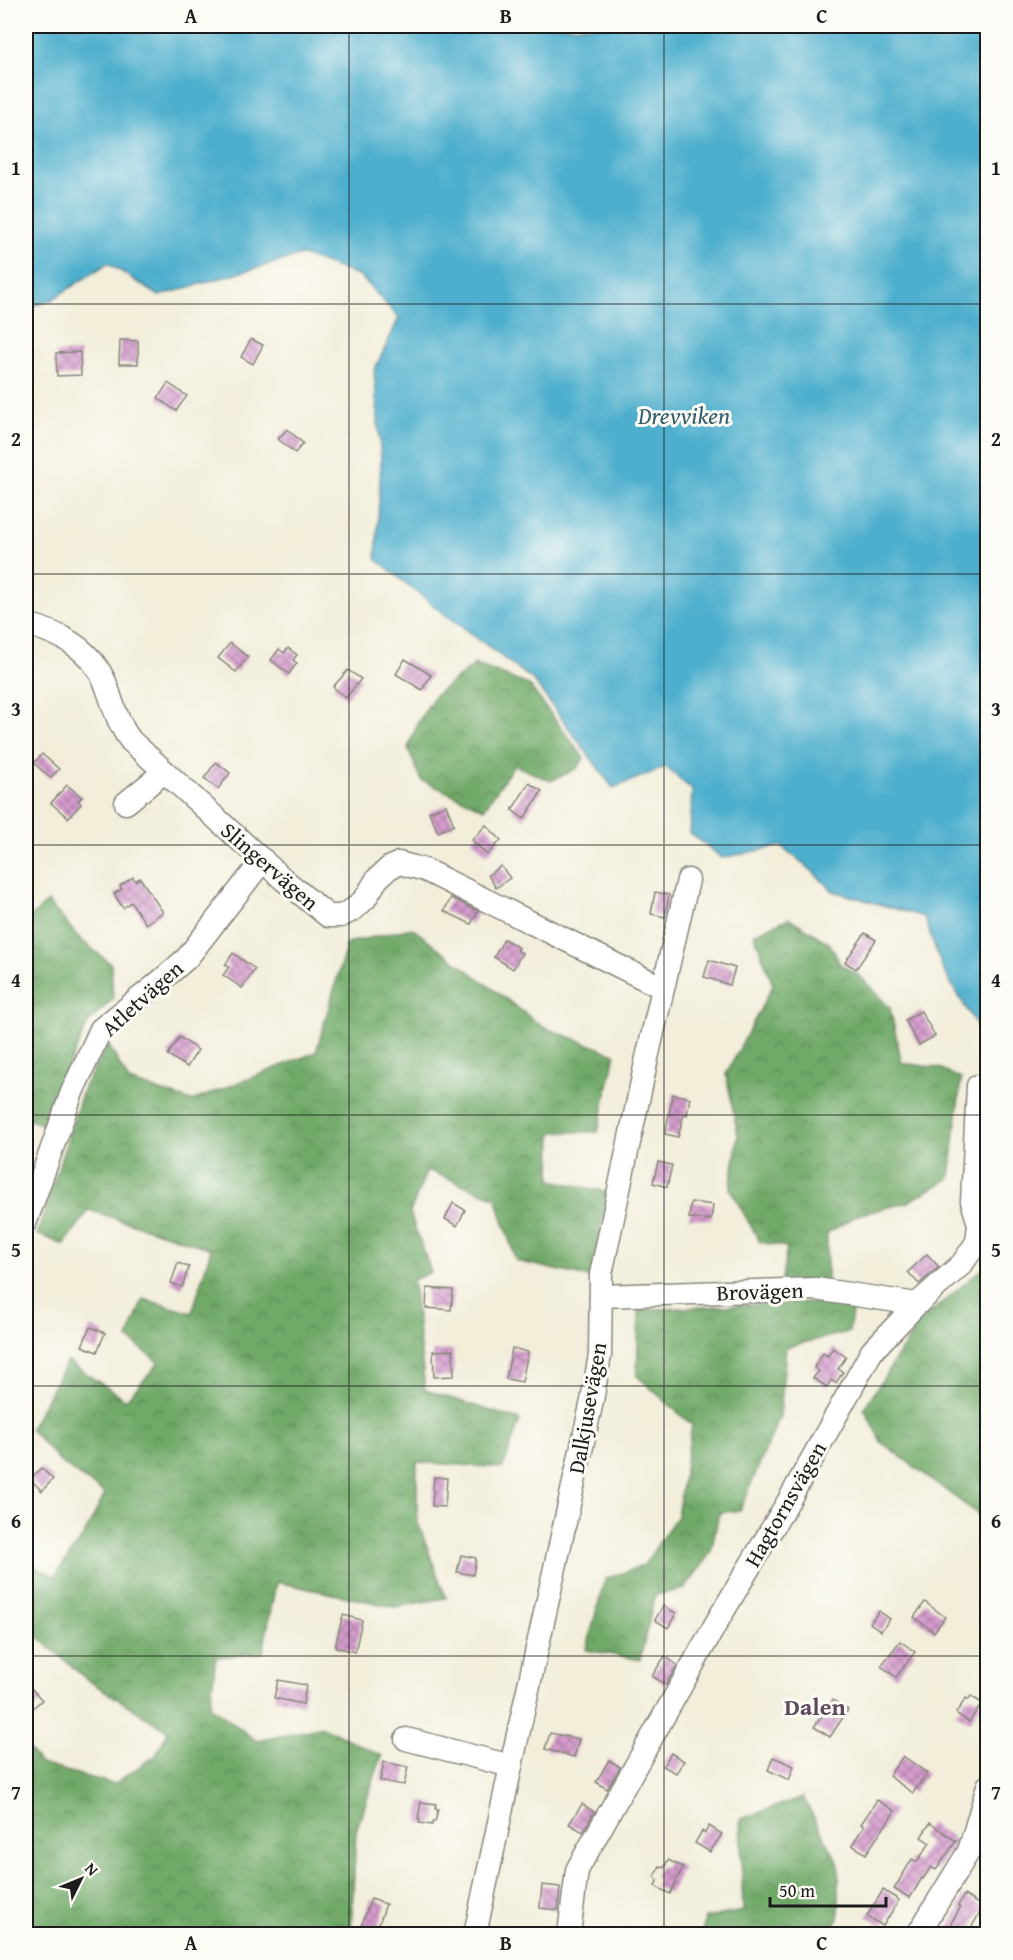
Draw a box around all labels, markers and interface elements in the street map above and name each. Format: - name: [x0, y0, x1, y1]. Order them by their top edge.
- text: A: [185, 1, 198, 30]
- text: B: [500, 1, 512, 30]
- text: C: [816, 1, 828, 30]
- text: 1: [11, 153, 21, 182]
- text: 1: [991, 153, 1001, 182]
- water label: Drevviken: [637, 398, 730, 433]
- text: 2: [11, 424, 21, 453]
- text: 2: [991, 424, 1001, 453]
- text: 3: [11, 694, 21, 723]
- text: 3: [991, 694, 1001, 723]
- street label: Slingervägen: [214, 814, 327, 918]
- street label: Atletvägen: [94, 952, 190, 1043]
- text: 4: [11, 965, 21, 994]
- text: 4: [991, 965, 1001, 994]
- text: 5: [11, 1235, 21, 1264]
- text: 5: [991, 1235, 1001, 1264]
- street label: Brovägen: [716, 1273, 805, 1309]
- street label: Dalkjusevägen: [560, 1339, 614, 1476]
- street label: Hagtornsvägen: [736, 1435, 834, 1573]
- text: 6: [11, 1506, 21, 1535]
- text: 6: [991, 1506, 1001, 1535]
- district label: Dalen: [784, 1689, 846, 1724]
- text: 7: [11, 1777, 21, 1806]
- text: 7: [991, 1777, 1001, 1806]
- north arrow: [51, 1849, 111, 1909]
- text: N: [80, 1857, 105, 1881]
- scale bar: [770, 1870, 886, 1908]
- text: 50 m: [779, 1877, 815, 1904]
- text: A: [185, 1928, 198, 1957]
- text: B: [500, 1928, 512, 1957]
- text: C: [816, 1928, 828, 1957]

